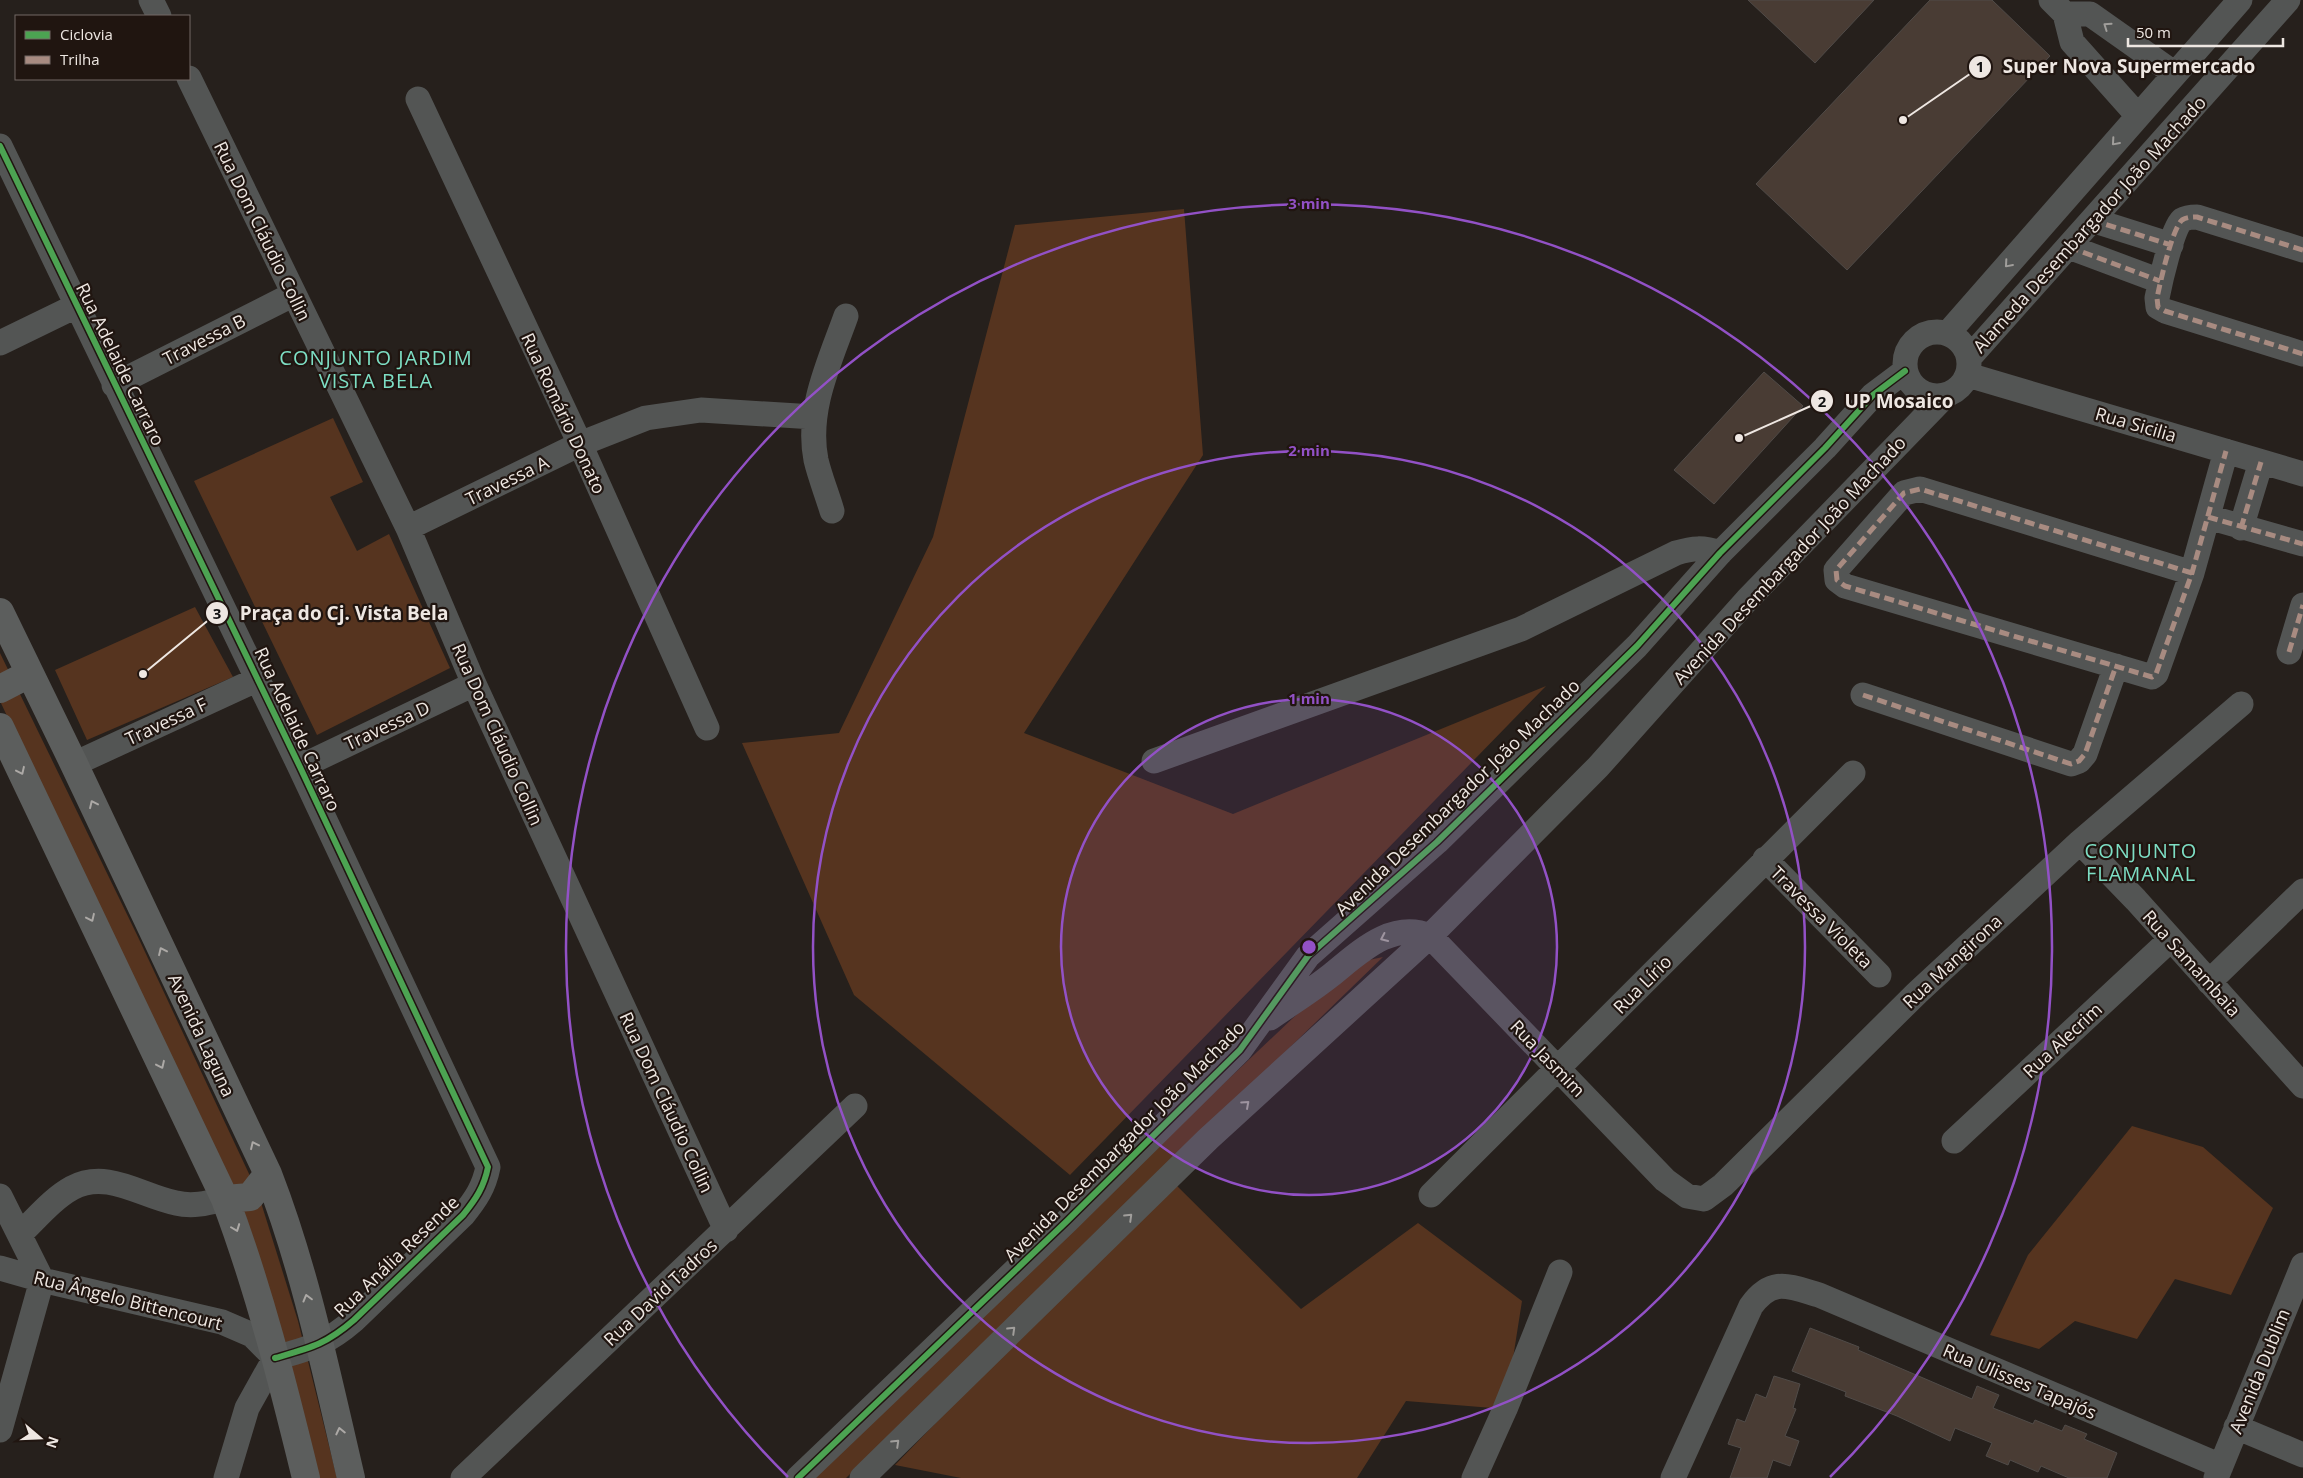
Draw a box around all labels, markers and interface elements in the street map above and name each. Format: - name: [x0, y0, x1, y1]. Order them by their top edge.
- legend: [15, 15, 190, 80]
- scale bar: [2128, 15, 2283, 47]
- one-way arrow: [2103, 22, 2112, 32]
- text: 50 m: [2136, 22, 2171, 42]
- text: Ciclovia: [60, 24, 113, 44]
- text: Trilha: [60, 49, 100, 69]
- callout: Super Nova Supermercado: [1967, 50, 2265, 84]
- text: Super Nova Supermercado: [2003, 53, 2255, 79]
- text: 1: [1976, 56, 1984, 76]
- street label: Alameda Desembargador João Machado: [1967, 90, 2211, 358]
- one-way arrow: [2113, 136, 2121, 145]
- street label: Rua Dom Cláudio Collin: [209, 137, 317, 325]
- text: 3 min: [1288, 193, 1330, 213]
- one-way arrow: [2005, 259, 2014, 268]
- street label: Rua Adelaide Carraro: [71, 279, 171, 449]
- street label: Travessa B: [159, 308, 249, 370]
- street label: Rua Romário Donato: [516, 329, 612, 497]
- district label: CONJUNTO JARDIM VISTA BELA: [279, 344, 473, 394]
- callout: UP Mosaico: [1810, 384, 1964, 418]
- text: UP Mosaico: [1844, 388, 1954, 414]
- text: 2: [1818, 391, 1827, 411]
- street label: Rua Sicilia: [2093, 401, 2179, 447]
- street label: Avenida Desembargador João Machado: [1667, 431, 1911, 689]
- text: 2 min: [1288, 440, 1330, 460]
- street label: Travessa A: [461, 449, 553, 510]
- callout: Praça do Cj. Vista Bela: [205, 596, 458, 630]
- text: Praça do Cj. Vista Bela: [240, 600, 448, 626]
- text: 3: [213, 603, 221, 623]
- street label: Rua Dom Cláudio Collin: [447, 639, 549, 829]
- street label: Rua Adelaide Carraro: [249, 643, 347, 815]
- street label: Avenida Desembargador João Machado: [1330, 673, 1584, 921]
- text: 1 min: [1288, 688, 1330, 708]
- street label: Travessa F: [121, 692, 211, 750]
- street label: Travessa D: [341, 695, 433, 755]
- one-way arrow: [15, 766, 25, 775]
- one-way arrow: [89, 800, 99, 809]
- district label: CONJUNTO FLAMANAL: [2085, 837, 2197, 887]
- street label: Travessa Violeta: [1766, 861, 1878, 973]
- street label: Rua Samambaia: [2138, 905, 2246, 1021]
- street label: Rua Mangirona: [1897, 909, 2007, 1013]
- one-way arrow: [85, 913, 95, 922]
- one-way arrow: [1380, 932, 1389, 943]
- centre of rings: [1300, 938, 1318, 956]
- one-way arrow: [159, 947, 169, 956]
- street label: Rua Lírio: [1608, 950, 1676, 1018]
- street label: Avenida Laguna: [163, 970, 241, 1100]
- street label: Rua Alecrim: [2017, 997, 2107, 1083]
- street label: Rua Dom Cláudio Collin: [615, 1008, 719, 1196]
- street label: Rua Jasmim: [1505, 1014, 1591, 1102]
- street label: Avenida Desembargador João Machado: [998, 1015, 1250, 1267]
- one-way arrow: [155, 1060, 165, 1069]
- one-way arrow: [1241, 1101, 1250, 1110]
- one-way arrow: [250, 1141, 260, 1150]
- street label: Rua Anália Resende: [328, 1190, 464, 1322]
- one-way arrow: [1123, 1214, 1132, 1223]
- one-way arrow: [230, 1223, 240, 1232]
- street label: Rua David Tadros: [598, 1233, 722, 1351]
- street label: Rua Ângelo Bittencourt: [31, 1265, 225, 1335]
- one-way arrow: [302, 1294, 313, 1303]
- street label: Avenida Dublim: [2223, 1305, 2295, 1437]
- one-way arrow: [1007, 1327, 1016, 1336]
- street label: Rua Ulisses Tapajós: [1940, 1338, 2100, 1424]
- north arrow: [15, 1413, 65, 1463]
- one-way arrow: [335, 1426, 346, 1435]
- text: N: [42, 1434, 64, 1451]
- one-way arrow: [890, 1440, 899, 1449]

